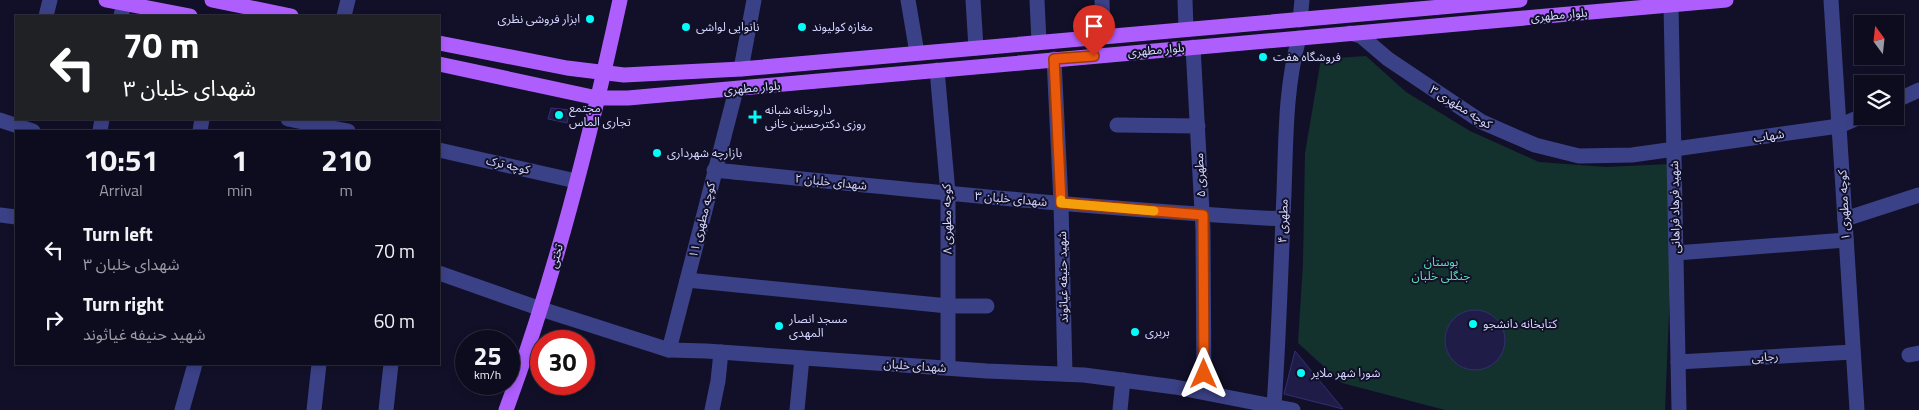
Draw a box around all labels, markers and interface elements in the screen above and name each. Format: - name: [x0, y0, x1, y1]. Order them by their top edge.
- street label: بلوار مطهری: [1530, 3, 1588, 26]
- pin: [1073, 5, 1115, 56]
- place label: ابزار فروشی نظری: [498, 9, 580, 28]
- icon: arrive: [1080, 12, 1108, 40]
- marker: ابزار فروشی نظری: [584, 13, 596, 25]
- north arrow: [1854, 15, 1904, 65]
- map controls: [1854, 15, 1904, 125]
- place label: نانوایی لواشی: [696, 17, 759, 36]
- place label: مغازه کولیوند: [812, 17, 873, 36]
- text: 70 m: [123, 18, 199, 72]
- marker: نانوایی لواشی: [680, 21, 692, 33]
- marker: مغازه کولیوند: [796, 21, 808, 33]
- icon: left: [40, 35, 105, 100]
- street label: بلوار مطهری: [1127, 38, 1185, 61]
- place label: فروشگاه هفت: [1273, 47, 1341, 66]
- marker: فروشگاه هفت: [1257, 51, 1269, 63]
- text: شهدای خلبان ۳: [123, 71, 256, 105]
- button: layers: [1854, 75, 1904, 125]
- street label: بلوار مطهری: [723, 76, 781, 99]
- street label: کوچه مطهری ۳: [1426, 80, 1497, 134]
- place label: مجتمع تجاری الماس: [569, 98, 631, 131]
- place label: داروخانه شبانه روزی دکترحسین خانی: [765, 100, 866, 133]
- marker: مجتمع تجاری الماس: [553, 109, 565, 121]
- marker: داروخانه شبانه روزی دکترحسین خانی: [749, 111, 761, 123]
- street label: شهاب: [1752, 124, 1786, 147]
- text: 10:51: [84, 137, 158, 183]
- text: 1: [231, 137, 248, 183]
- text: 210: [321, 137, 371, 183]
- place label: بازارچه شهرداری: [667, 143, 742, 162]
- marker: بازارچه شهرداری: [651, 147, 663, 159]
- street label: کوچه ترک: [484, 150, 533, 179]
- street label: مطهری ۵: [1189, 152, 1210, 198]
- street label: شهید فرهاد فراهانی: [1664, 161, 1685, 253]
- street label: شهدای خلبان ۲: [794, 168, 868, 195]
- street label: کوچه مطهری ۱: [1832, 168, 1855, 241]
- text: Arrival: [99, 178, 143, 202]
- text: min: [227, 178, 252, 202]
- text: m: [340, 178, 353, 202]
- street label: کوچه مطهری ۱۱: [683, 179, 720, 260]
- street label: کوچه مطهری ۸: [936, 183, 957, 254]
- street label: شهدای خلبان ۳: [974, 186, 1048, 211]
- street label: مطهری ۴: [1272, 199, 1293, 243]
- text: Turn left: [83, 219, 153, 248]
- street label: شهید حنیفه غیاثوند: [1052, 231, 1073, 323]
- icon: left: [40, 236, 68, 264]
- text: 70 m: [374, 236, 415, 265]
- street label: تختی: [543, 241, 568, 270]
- text: شهدای خلبان ۳: [83, 252, 180, 276]
- park label: بوستان جنگلی خلبان: [1412, 252, 1470, 285]
- text: Turn right: [83, 289, 164, 318]
- icon: right: [40, 306, 68, 334]
- text: 60 m: [374, 306, 415, 335]
- place label: مسجد انصار المهدی: [788, 309, 848, 342]
- place label: کتابخانه دانشجو: [1483, 314, 1558, 333]
- marker: کتابخانه دانشجو: [1467, 318, 1479, 330]
- marker: مسجد انصار المهدی: [773, 320, 785, 332]
- text: شهید حنیفه غیاثوند: [83, 322, 206, 346]
- place label: بربری: [1145, 322, 1170, 341]
- marker: بربری: [1129, 326, 1141, 338]
- speed limit sign: 30: [530, 330, 595, 395]
- text: 25: [473, 337, 502, 375]
- street label: رجایی: [1751, 346, 1779, 367]
- position arrow: [1177, 347, 1229, 399]
- street label: شهدای خلبان: [883, 354, 947, 377]
- place label: شورا شهر ملایر: [1310, 363, 1380, 382]
- text: km/h: [474, 365, 501, 384]
- marker: شورا شهر ملایر: [1295, 367, 1307, 379]

